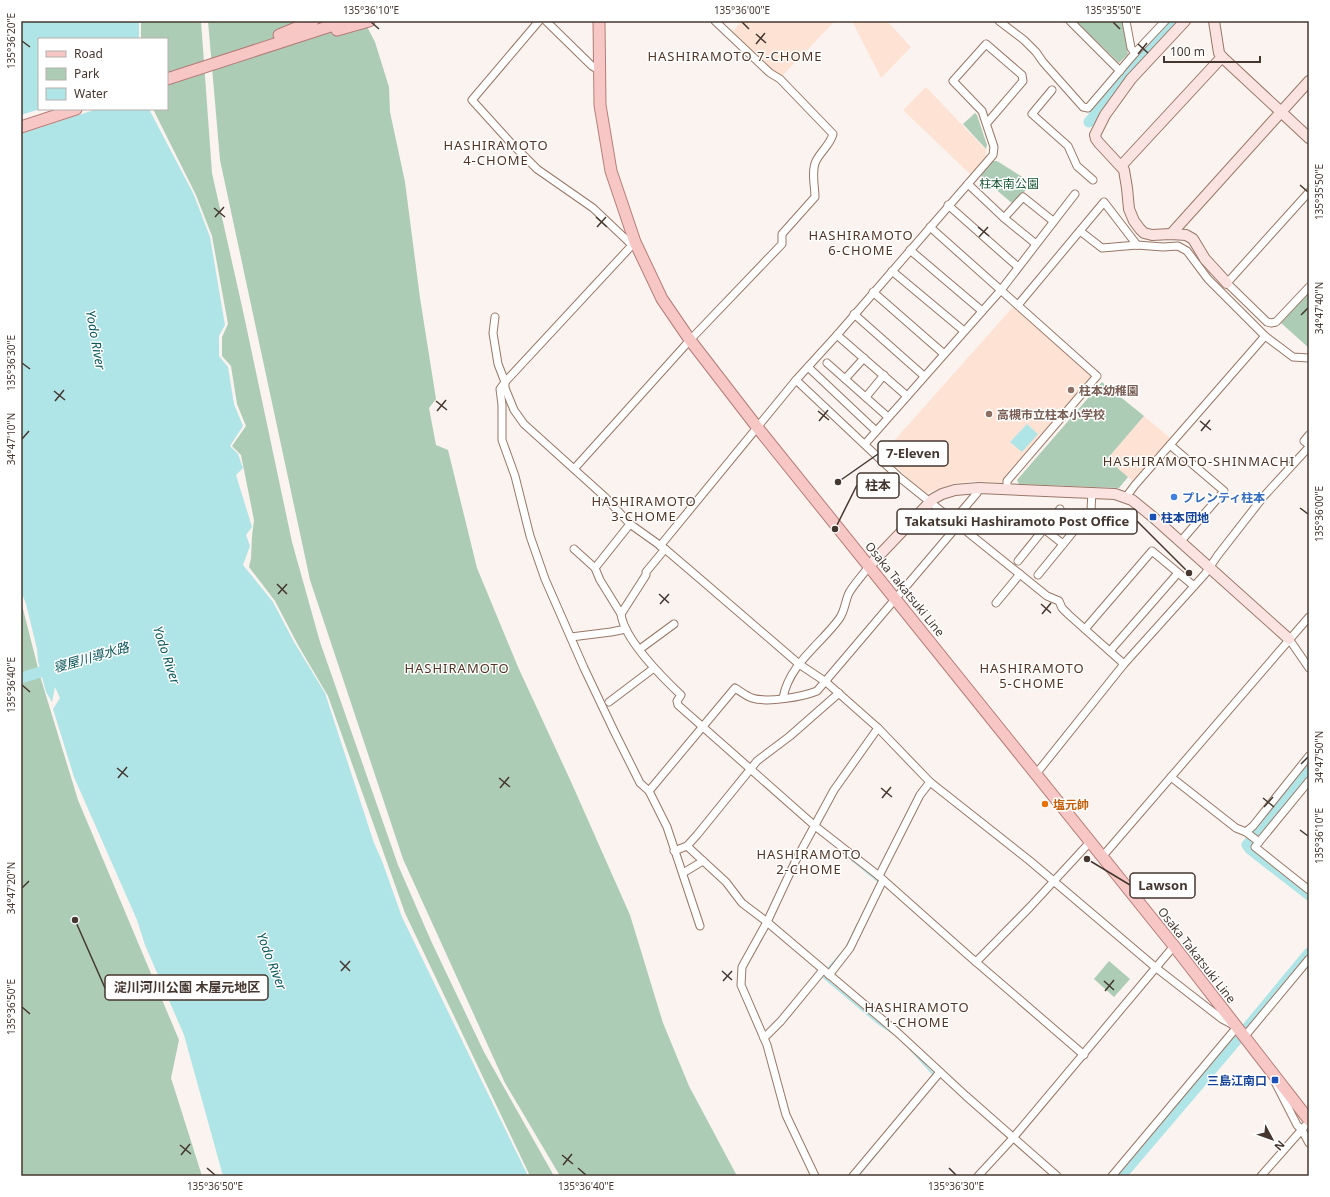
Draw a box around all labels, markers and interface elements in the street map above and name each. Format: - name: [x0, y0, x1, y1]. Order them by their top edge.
- text: 135°36'10"E: [343, 3, 399, 17]
- text: 135°36'00"E: [714, 3, 770, 17]
- text: 135°35'50"E: [1085, 3, 1141, 17]
- text: 135°36'20"E: [4, 13, 18, 69]
- legend: [38, 38, 168, 110]
- scale bar: [1164, 38, 1260, 64]
- text: 100 m: [1170, 43, 1205, 60]
- text: Road: [74, 45, 103, 62]
- district label: HASHIRAMOTO 7-CHOME: [647, 47, 823, 65]
- text: Park: [74, 65, 100, 82]
- text: Water: [74, 85, 108, 102]
- district label: HASHIRAMOTO 4-CHOME: [443, 136, 549, 169]
- text: 135°35'50"E: [1312, 164, 1326, 220]
- park label: 柱本南公園: [979, 175, 1039, 192]
- district label: HASHIRAMOTO 6-CHOME: [808, 226, 914, 259]
- text: 34°47'40"N: [1312, 282, 1326, 334]
- water label: Yodo River: [82, 309, 110, 372]
- text: 135°36'30"E: [4, 335, 18, 391]
- place label: 柱本幼稚園: [1079, 382, 1139, 399]
- marker: 柱本幼稚園: [1066, 385, 1076, 395]
- place label: 高槻市立柱本小学校: [997, 406, 1105, 423]
- marker: 高槻市立柱本小学校: [984, 409, 994, 419]
- text: 34°47'10"N: [4, 413, 18, 465]
- callout: 7-Eleven: [878, 441, 948, 466]
- text: 7-Eleven: [886, 444, 940, 462]
- district label: HASHIRAMOTO-SHINMACHI: [1103, 452, 1295, 470]
- callout: 柱本: [857, 473, 899, 498]
- text: 柱本: [865, 476, 891, 494]
- text: 135°36'00"E: [1312, 486, 1326, 542]
- place label: プレンティ柱本: [1182, 489, 1265, 506]
- district label: HASHIRAMOTO 3-CHOME: [591, 492, 697, 525]
- marker: プレンティ柱本: [1169, 492, 1179, 502]
- callout: Takatsuki Hashiramoto Post Office: [897, 509, 1137, 534]
- place label: 柱本団地: [1161, 509, 1209, 526]
- text: Takatsuki Hashiramoto Post Office: [905, 512, 1129, 530]
- marker: 柱本団地: [1148, 512, 1158, 522]
- street label: Osaka Takatsuki Line: [861, 538, 949, 640]
- water label: Yodo River: [149, 624, 185, 687]
- water label: 寝屋川導水路: [51, 637, 132, 676]
- text: 135°36'40"E: [4, 657, 18, 713]
- district label: HASHIRAMOTO: [404, 659, 510, 677]
- district label: HASHIRAMOTO 5-CHOME: [979, 659, 1085, 692]
- text: 34°47'50"N: [1312, 731, 1326, 783]
- place label: 塩元帥: [1053, 796, 1089, 813]
- marker: 塩元帥: [1040, 799, 1050, 809]
- text: 135°36'10"E: [1312, 808, 1326, 864]
- district label: HASHIRAMOTO 2-CHOME: [756, 845, 862, 878]
- text: 34°47'20"N: [4, 862, 18, 914]
- callout: Lawson: [1130, 873, 1195, 898]
- text: Lawson: [1138, 876, 1188, 894]
- street label: Osaka Takatsuki Line: [1154, 904, 1240, 1007]
- water label: Yodo River: [253, 930, 291, 993]
- callout: 淀川河川公園 木屋元地区: [105, 975, 268, 1000]
- text: 淀川河川公園 木屋元地区: [114, 978, 260, 996]
- text: 135°36'50"E: [4, 979, 18, 1035]
- district label: HASHIRAMOTO 1-CHOME: [864, 998, 970, 1031]
- place label: 三島江南口: [1207, 1072, 1267, 1089]
- marker: 三島江南口: [1270, 1075, 1280, 1085]
- north arrow: [1252, 1119, 1292, 1159]
- text: N: [1271, 1138, 1289, 1154]
- text: 135°36'50"E: [187, 1179, 243, 1193]
- text: 135°36'40"E: [558, 1179, 614, 1193]
- text: 135°36'30"E: [928, 1179, 984, 1193]

